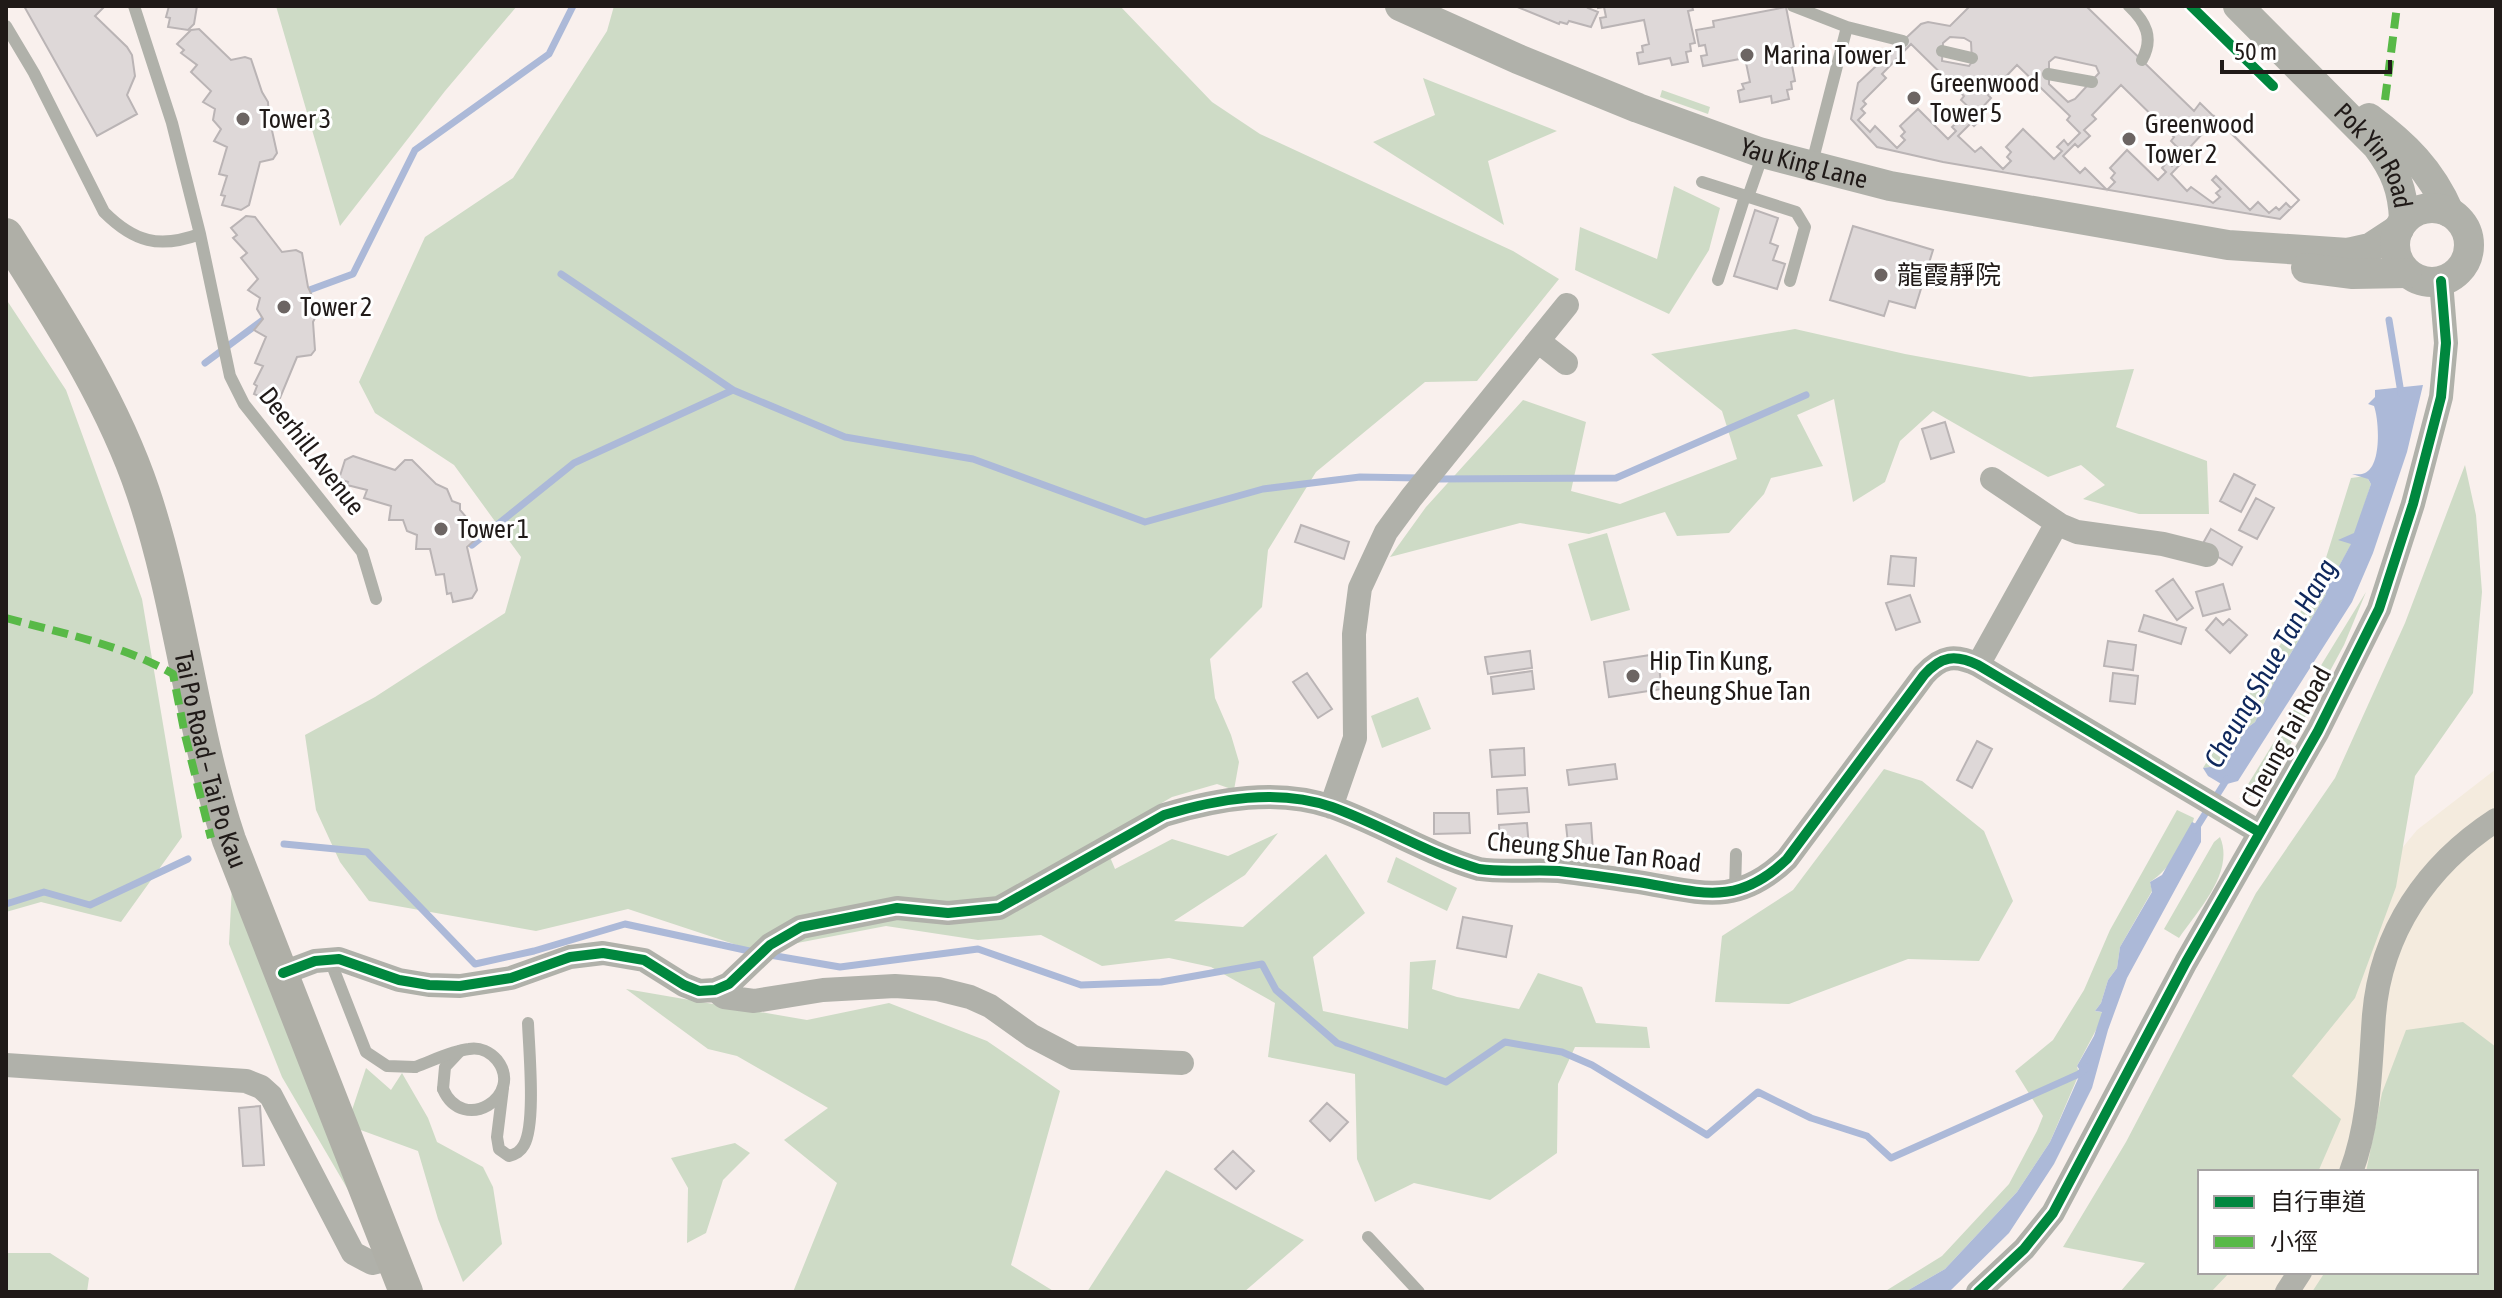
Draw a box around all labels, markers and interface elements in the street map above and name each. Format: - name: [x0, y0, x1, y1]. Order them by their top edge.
- scale bar: [2222, 24, 2390, 74]
- text: 50 m: [2234, 38, 2277, 65]
- place label: Marina Tower 1: [1763, 40, 1907, 70]
- marker: Marina Tower 1: [1738, 46, 1756, 64]
- place label: Greenwood Tower 5: [1930, 68, 2040, 128]
- marker: Greenwood Tower 5: [1905, 89, 1923, 107]
- street label: Pok Yin Road: [2328, 97, 2418, 210]
- place label: Tower 3: [259, 104, 331, 134]
- place label: Greenwood Tower 2: [2145, 109, 2255, 169]
- marker: Tower 3: [234, 110, 252, 128]
- marker: Greenwood Tower 2: [2120, 130, 2138, 148]
- street label: Yau King Lane: [1736, 131, 1871, 195]
- place label: 龍霞靜院: [1897, 260, 2001, 290]
- marker: 龍霞靜院: [1872, 266, 1890, 284]
- place label: Tower 2: [300, 292, 372, 322]
- marker: Tower 2: [275, 298, 293, 316]
- street label: Deerhill Avenue: [253, 381, 371, 521]
- place label: Tower 1: [457, 514, 529, 544]
- marker: Tower 1: [432, 520, 450, 538]
- water label: Cheung Shue Tan Hang: [2197, 553, 2343, 773]
- place label: Hip Tin Kung, Cheung Shue Tan: [1649, 646, 1811, 706]
- street label: Tai Po Road – Tai Po Kau: [168, 648, 254, 872]
- street label: Cheung Tai Road: [2235, 661, 2337, 813]
- marker: Hip Tin Kung, Cheung Shue Tan: [1624, 667, 1642, 685]
- street label: Cheung Shue Tan Road: [1486, 826, 1702, 878]
- legend: [2198, 1170, 2478, 1274]
- text: 自行車道: [2270, 1188, 2366, 1215]
- text: 小徑: [2270, 1228, 2318, 1255]

